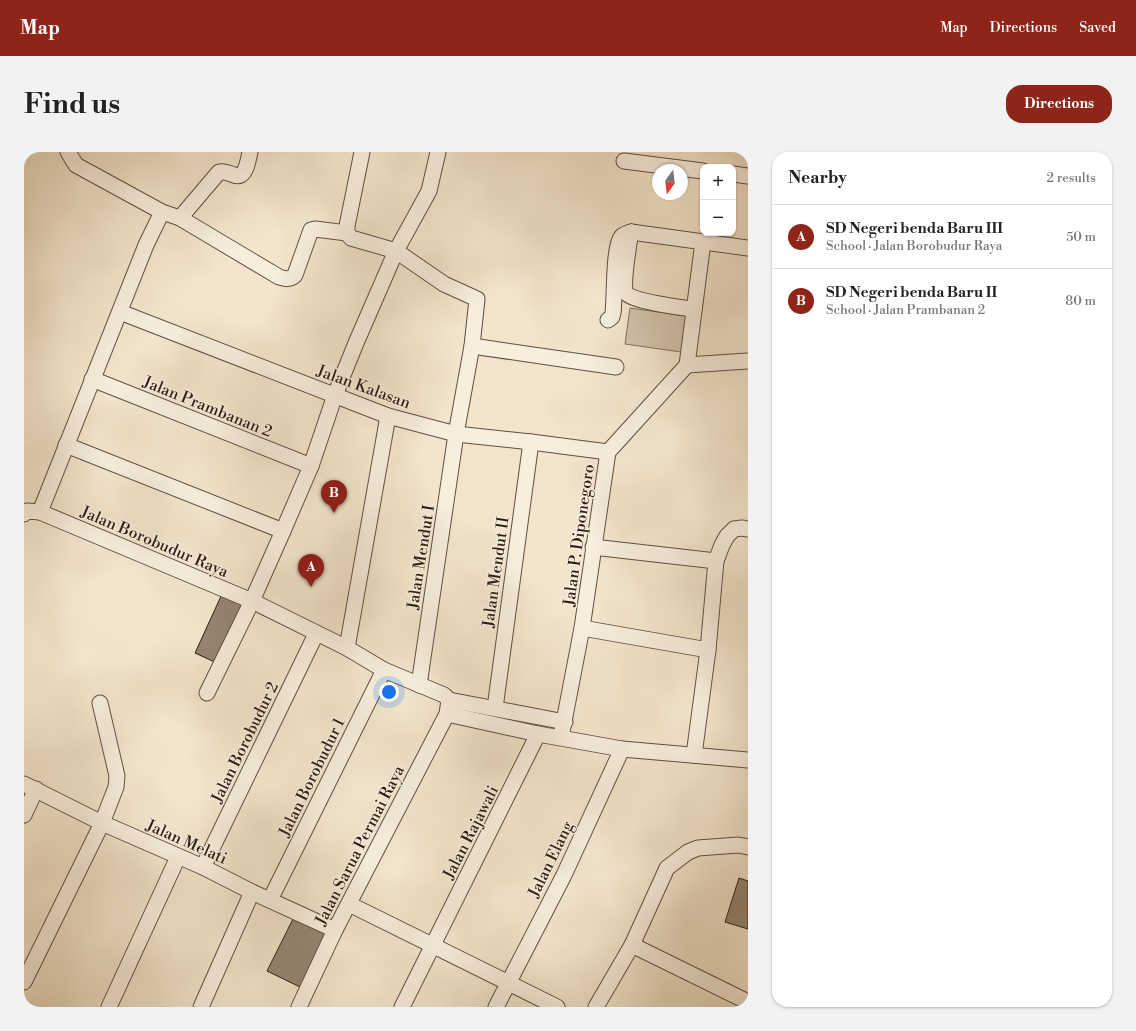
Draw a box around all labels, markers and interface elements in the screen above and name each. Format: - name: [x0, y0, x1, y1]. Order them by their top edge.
- text: Map: [20, 16, 60, 40]
- text: Map: [940, 19, 968, 37]
- text: Directions: [990, 19, 1057, 37]
- text: Saved: [1079, 19, 1116, 37]
- button: Directions: [1006, 85, 1112, 123]
- text: Find us: [24, 87, 120, 122]
- north arrow: [652, 164, 688, 200]
- map controls: [700, 164, 736, 236]
- button: +: [700, 164, 736, 200]
- text: Nearby: [788, 167, 847, 189]
- text: 2 results: [1047, 170, 1096, 186]
- button: −: [700, 200, 736, 236]
- text: SD Negeri benda Baru III: [826, 219, 1003, 238]
- text: A: [796, 229, 806, 245]
- text: 50 m: [1066, 229, 1096, 245]
- text: School · Jalan Borobudur Raya: [826, 238, 1002, 254]
- text: SD Negeri benda Baru II: [826, 283, 997, 302]
- text: B: [796, 293, 806, 309]
- text: 80 m: [1065, 293, 1096, 309]
- text: School · Jalan Prambanan 2: [826, 302, 985, 318]
- street label: Jalan Kalasan: [313, 360, 414, 413]
- street label: Jalan Prambanan 2: [139, 372, 275, 442]
- street label: Jalan P. Diponegoro: [559, 463, 599, 608]
- pin: B: [321, 480, 347, 513]
- street label: Jalan Borobudur Raya: [77, 501, 232, 582]
- street label: Jalan Mendut I: [403, 503, 439, 612]
- street label: Jalan Mendut II: [478, 515, 514, 630]
- pin: A: [298, 554, 324, 587]
- street label: Jalan Borobudur 2: [206, 679, 283, 807]
- your location: [379, 682, 399, 702]
- street label: Jalan Borobudur 1: [274, 715, 349, 841]
- street label: Jalan Sarua Permai Raya: [310, 761, 409, 930]
- street label: Jalan Rajawali: [438, 782, 503, 884]
- street label: Jalan Melati: [142, 815, 230, 869]
- street label: Jalan Elang: [523, 817, 578, 902]

